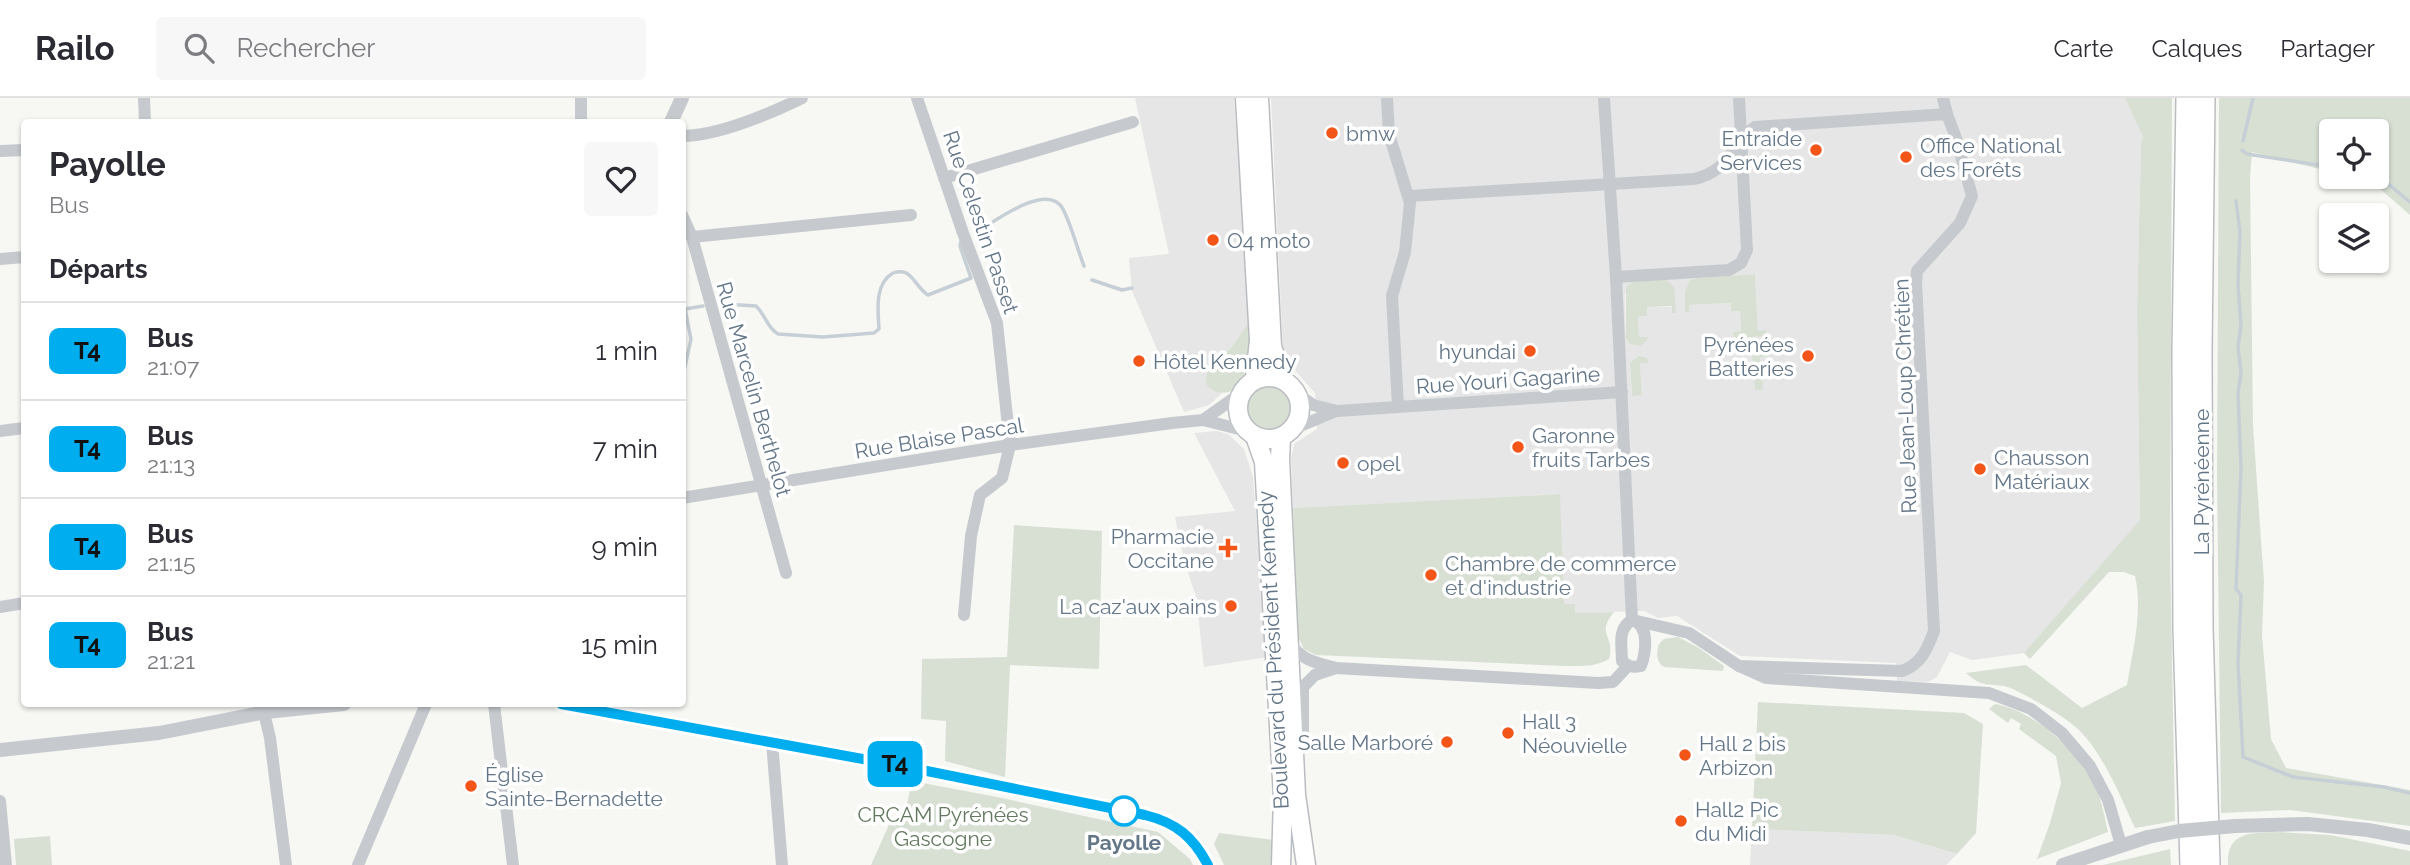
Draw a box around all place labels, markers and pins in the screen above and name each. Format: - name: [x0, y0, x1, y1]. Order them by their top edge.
- place label: bmw: [1346, 121, 1395, 146]
- marker: bmw: [1324, 125, 1340, 141]
- place label: Entraide Services: [1720, 126, 1802, 175]
- place label: Office National des Forêts: [1920, 133, 2062, 182]
- marker: Entraide Services: [1808, 142, 1824, 158]
- marker: Office National des Forêts: [1898, 149, 1914, 165]
- place label: O4 moto: [1227, 228, 1310, 253]
- marker: O4 moto: [1205, 232, 1221, 248]
- place label: Pyrénées Batteries: [1703, 332, 1794, 381]
- place label: hyundai: [1439, 339, 1516, 364]
- marker: hyundai: [1522, 343, 1538, 359]
- marker: Pyrénées Batteries: [1800, 348, 1816, 364]
- place label: Hôtel Kennedy: [1153, 349, 1297, 374]
- marker: Hôtel Kennedy: [1131, 353, 1147, 369]
- place label: Garonne fruits Tarbes: [1532, 423, 1650, 472]
- marker: Garonne fruits Tarbes: [1510, 439, 1526, 455]
- place label: Chausson Matériaux: [1994, 445, 2090, 494]
- place label: opel: [1357, 451, 1401, 476]
- marker: opel: [1335, 455, 1351, 471]
- marker: Chausson Matériaux: [1972, 461, 1988, 477]
- place label: Pharmacie Occitane: [1111, 524, 1214, 573]
- marker: Pharmacie Occitane: [1220, 540, 1236, 556]
- place label: Chambre de commerce et d'industrie: [1445, 551, 1676, 600]
- marker: Chambre de commerce et d'industrie: [1423, 567, 1439, 583]
- place label: La caz'aux pains: [1059, 594, 1217, 619]
- marker: La caz'aux pains: [1223, 598, 1239, 614]
- place label: Hall 3 Néouvielle: [1522, 709, 1627, 758]
- marker: Hall 3 Néouvielle: [1500, 725, 1516, 741]
- place label: Salle Marboré: [1298, 730, 1433, 755]
- place label: Hall 2 bis Arbizon: [1699, 731, 1786, 780]
- marker: Salle Marboré: [1439, 734, 1455, 750]
- marker: Hall 2 bis Arbizon: [1677, 747, 1693, 763]
- place label: Église Sainte-Bernadette: [485, 762, 663, 811]
- marker: Église Sainte-Bernadette: [463, 778, 479, 794]
- marker: Payolle: [1109, 796, 1139, 826]
- place label: Hall2 Pic du Midi: [1695, 797, 1779, 846]
- marker: Hall2 Pic du Midi: [1673, 813, 1689, 829]
- place label: Payolle: [1087, 830, 1162, 855]

